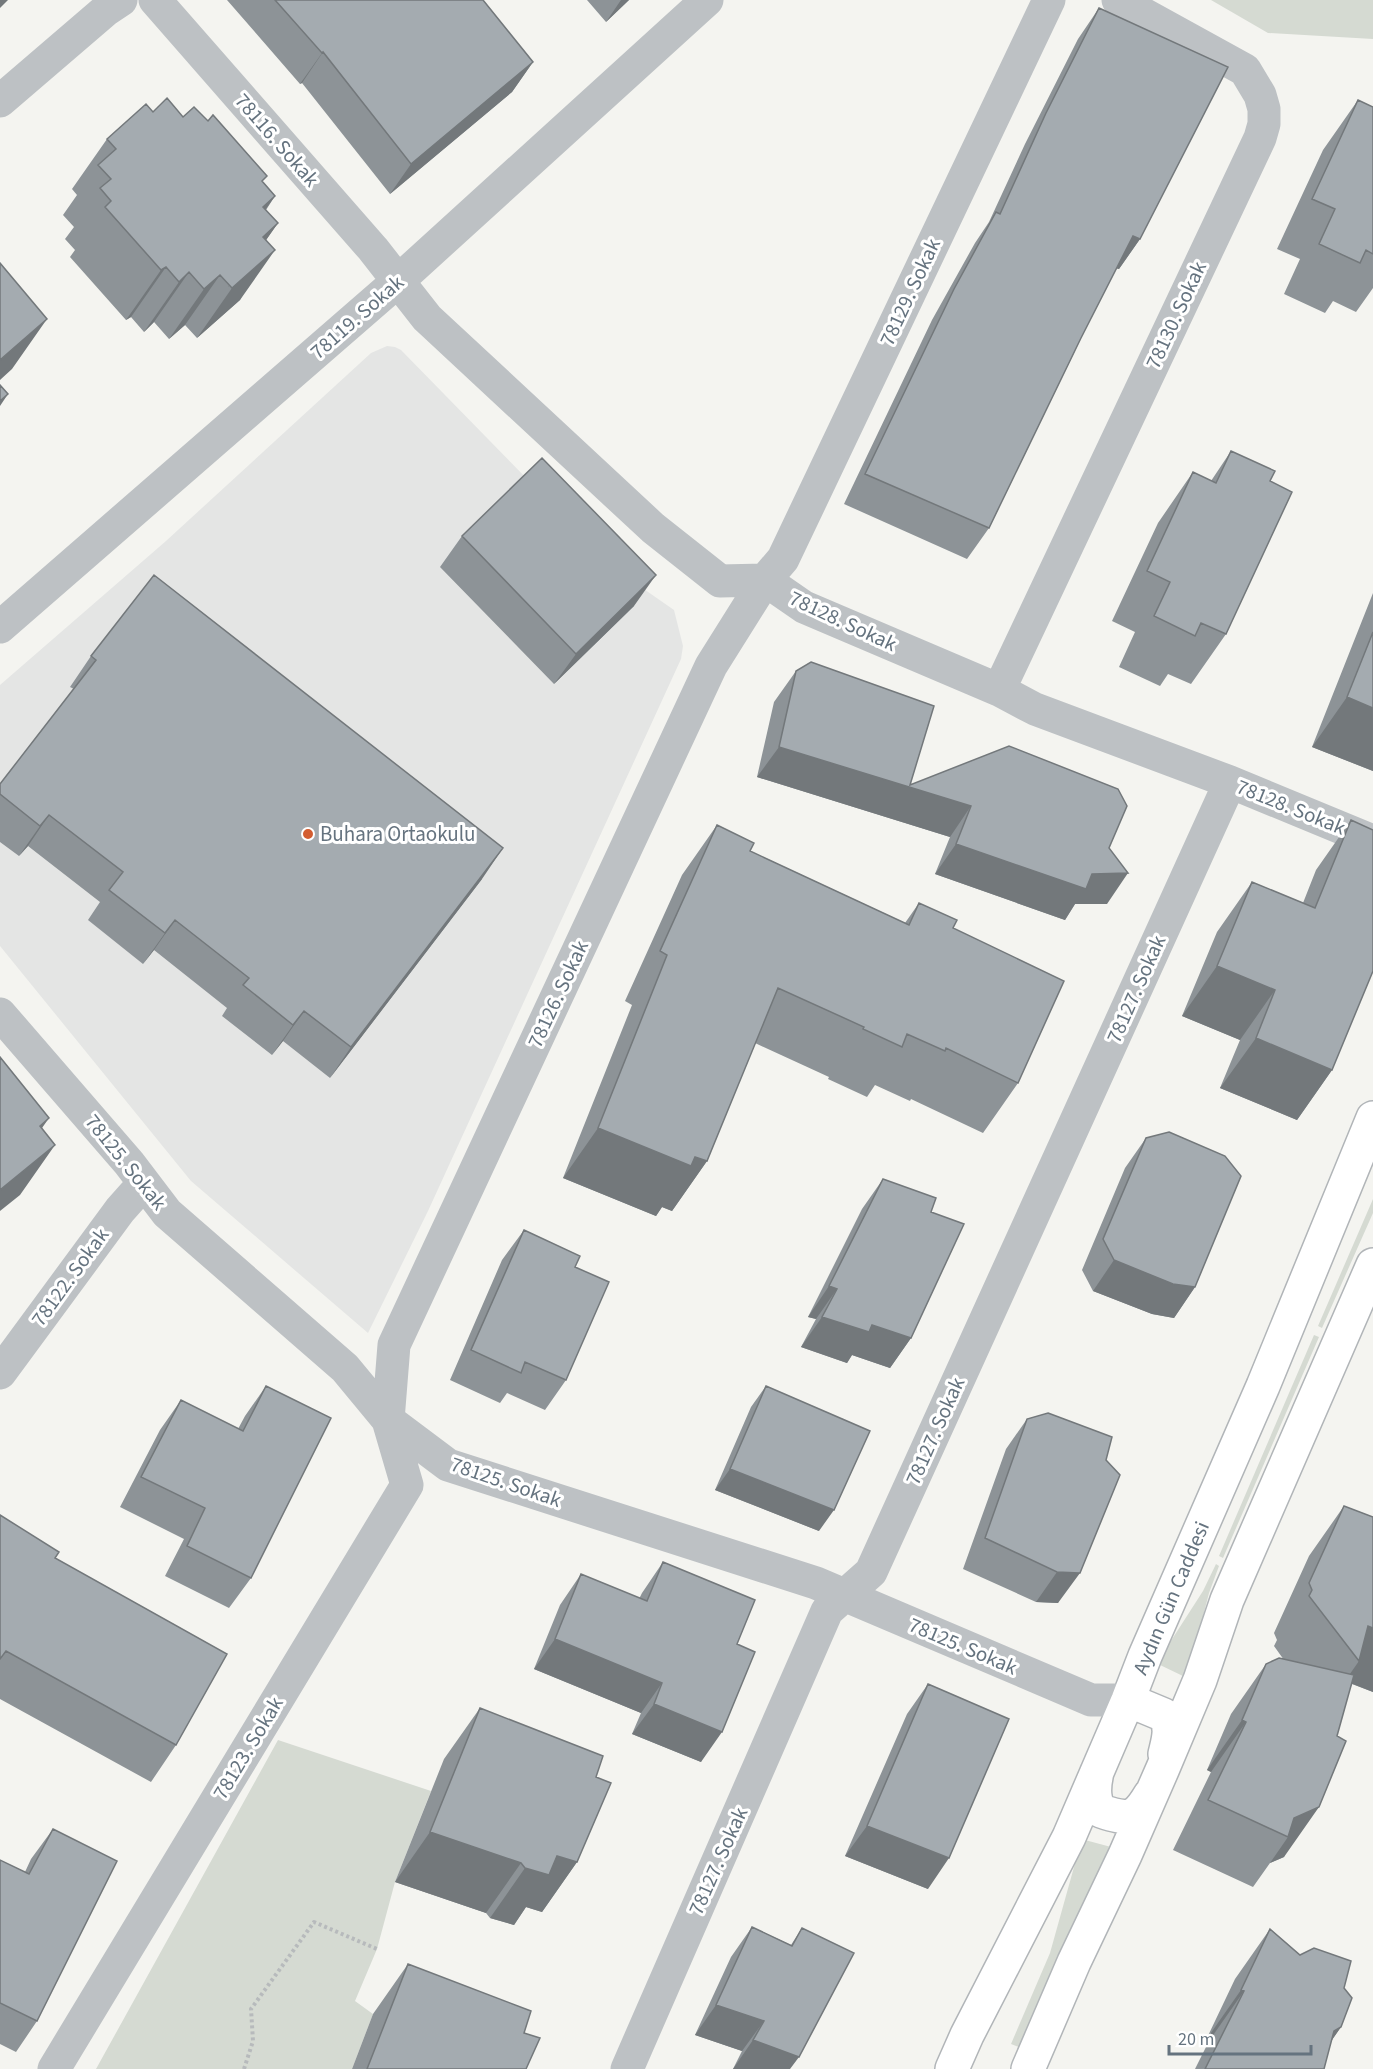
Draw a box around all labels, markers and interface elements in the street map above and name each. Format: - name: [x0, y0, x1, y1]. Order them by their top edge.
- street label: 78116. Sokak: [228, 87, 327, 194]
- street label: 78129. Sokak: [872, 233, 948, 351]
- street label: 78130. Sokak: [1138, 256, 1214, 374]
- street label: 78119. Sokak: [304, 267, 411, 366]
- street label: 78128. Sokak: [784, 583, 902, 659]
- street label: 78128. Sokak: [1232, 771, 1351, 843]
- place label: Buhara Ortaokulu: [320, 819, 476, 849]
- marker: Buhara Ortaokulu: [301, 827, 315, 841]
- street label: 78127. Sokak: [1099, 930, 1173, 1048]
- street label: 78126. Sokak: [520, 935, 596, 1053]
- street label: 78125. Sokak: [78, 1108, 174, 1217]
- street label: 78122. Sokak: [24, 1221, 116, 1332]
- street label: 78127. Sokak: [898, 1372, 972, 1490]
- street label: 78125. Sokak: [447, 1449, 566, 1515]
- street label: Aydın Gün Caddesi: [1125, 1517, 1217, 1679]
- street label: 78125. Sokak: [904, 1610, 1023, 1683]
- street label: 78123. Sokak: [205, 1690, 291, 1805]
- street label: 78127. Sokak: [681, 1802, 755, 1920]
- scale bar: [1169, 2018, 1312, 2056]
- text: 20 m: [1178, 2027, 1214, 2052]

